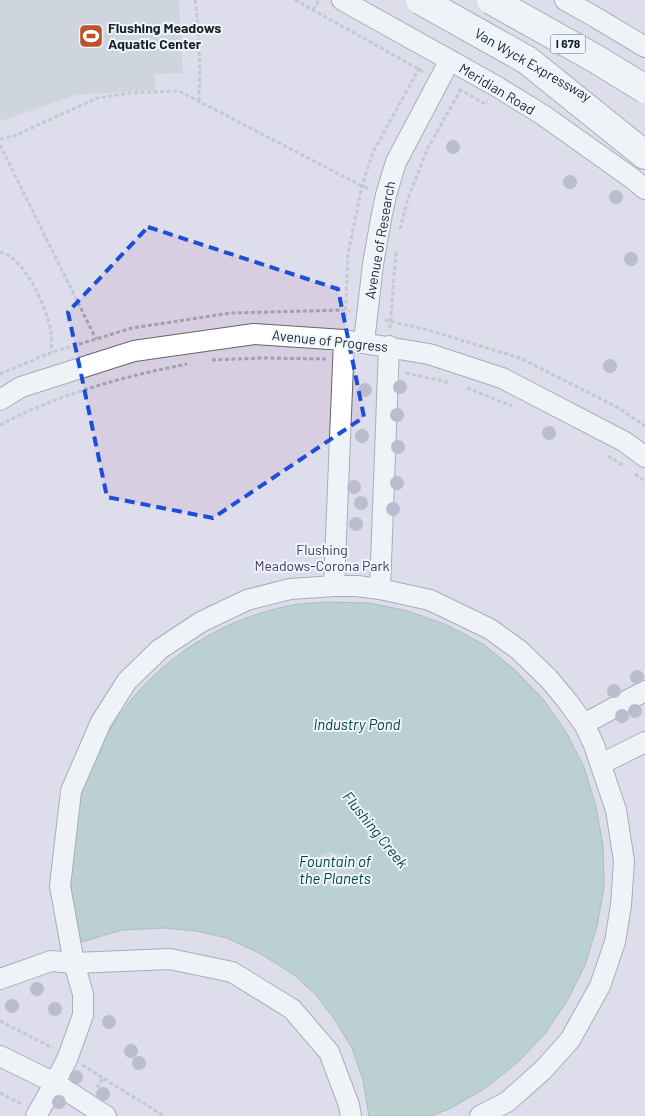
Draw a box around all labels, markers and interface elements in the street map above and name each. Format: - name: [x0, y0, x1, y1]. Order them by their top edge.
- place label: Flushing Meadows Aquatic Center: [108, 19, 221, 52]
- sports icon: Flushing Meadows Aquatic Center: [78, 23, 104, 49]
- street label: Van Wyck Expressway: [472, 24, 595, 105]
- road number: I 678: [550, 34, 586, 54]
- street label: Meridian Road: [456, 59, 538, 118]
- street label: Avenue of Research: [361, 180, 398, 300]
- street label: Avenue of Progress: [271, 326, 389, 355]
- park label: Flushing Meadows-Corona Park: [254, 541, 390, 574]
- water label: Industry Pond: [314, 715, 400, 733]
- water label: Flushing Creek: [339, 787, 413, 872]
- water label: Fountain of the Planets: [299, 852, 372, 887]

